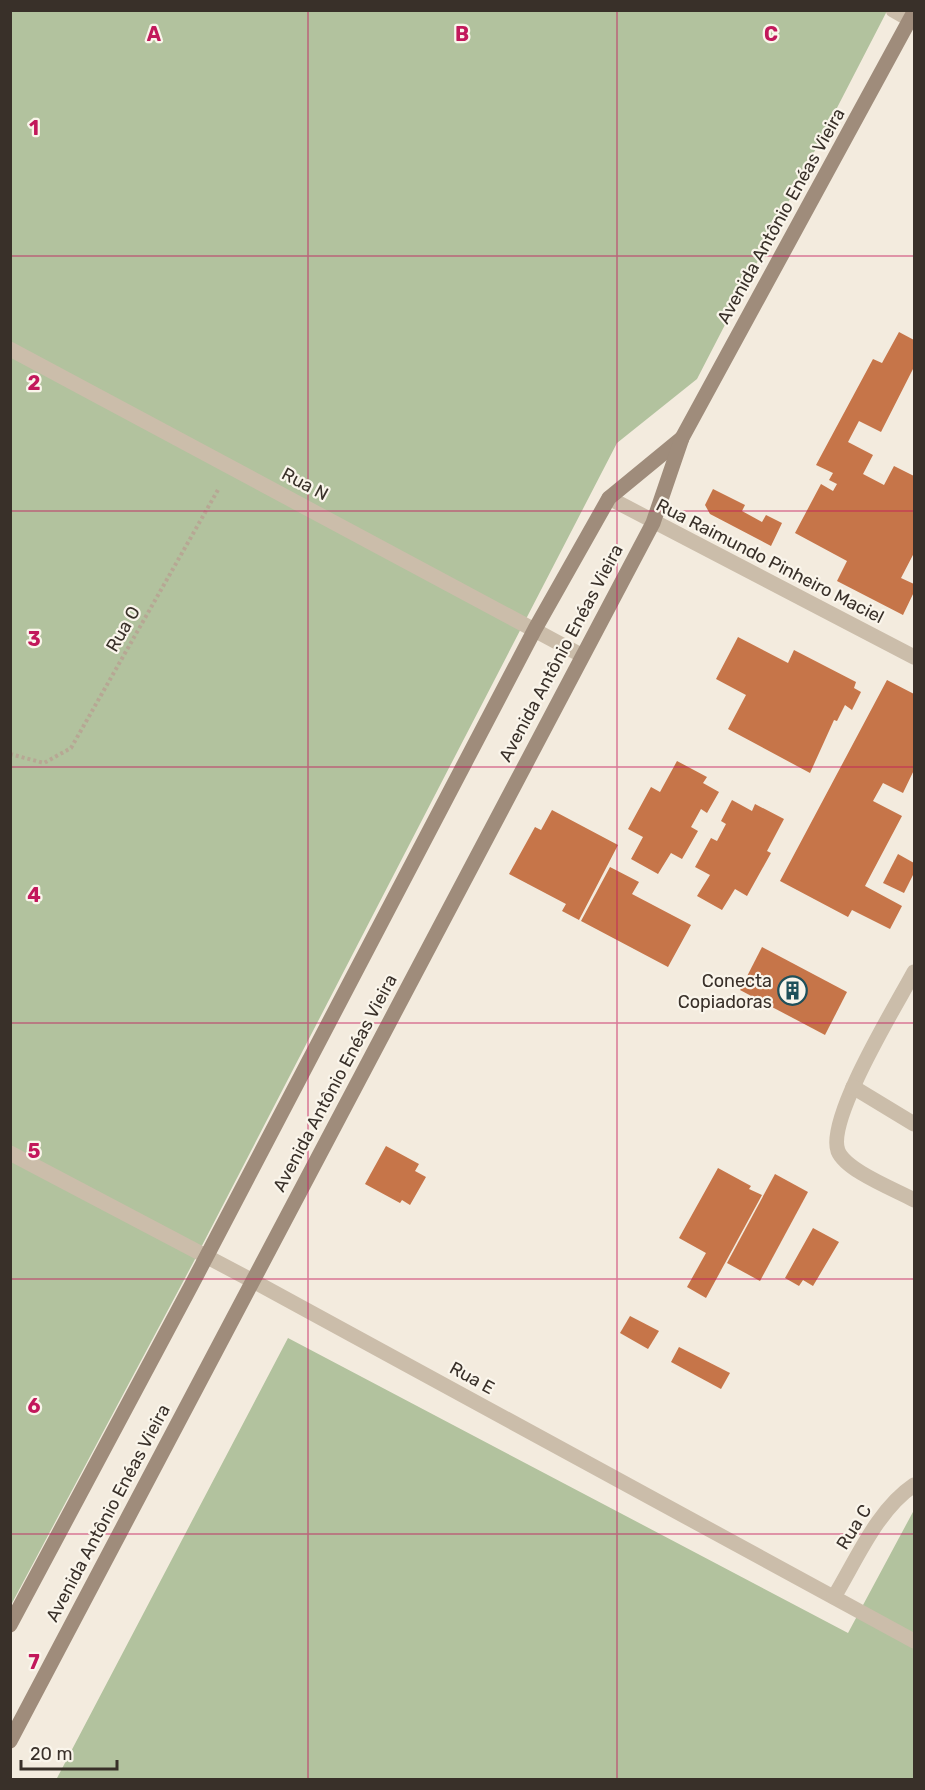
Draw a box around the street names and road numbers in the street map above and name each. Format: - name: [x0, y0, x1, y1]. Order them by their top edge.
- street label: Avenida Antônio Enéas Vieira: [712, 104, 850, 328]
- street label: Rua N: [278, 463, 332, 505]
- street label: Rua Raimundo Pinheiro Maciel: [652, 494, 888, 628]
- street label: Avenida Antônio Enéas Vieira: [494, 540, 628, 766]
- street label: Rua O: [101, 602, 145, 656]
- street label: Avenida Antônio Enéas Vieira: [268, 970, 402, 1196]
- street label: Rua E: [446, 1357, 498, 1399]
- street label: Avenida Antônio Enéas Vieira: [41, 1400, 175, 1626]
- street label: Rua C: [832, 1500, 876, 1554]

